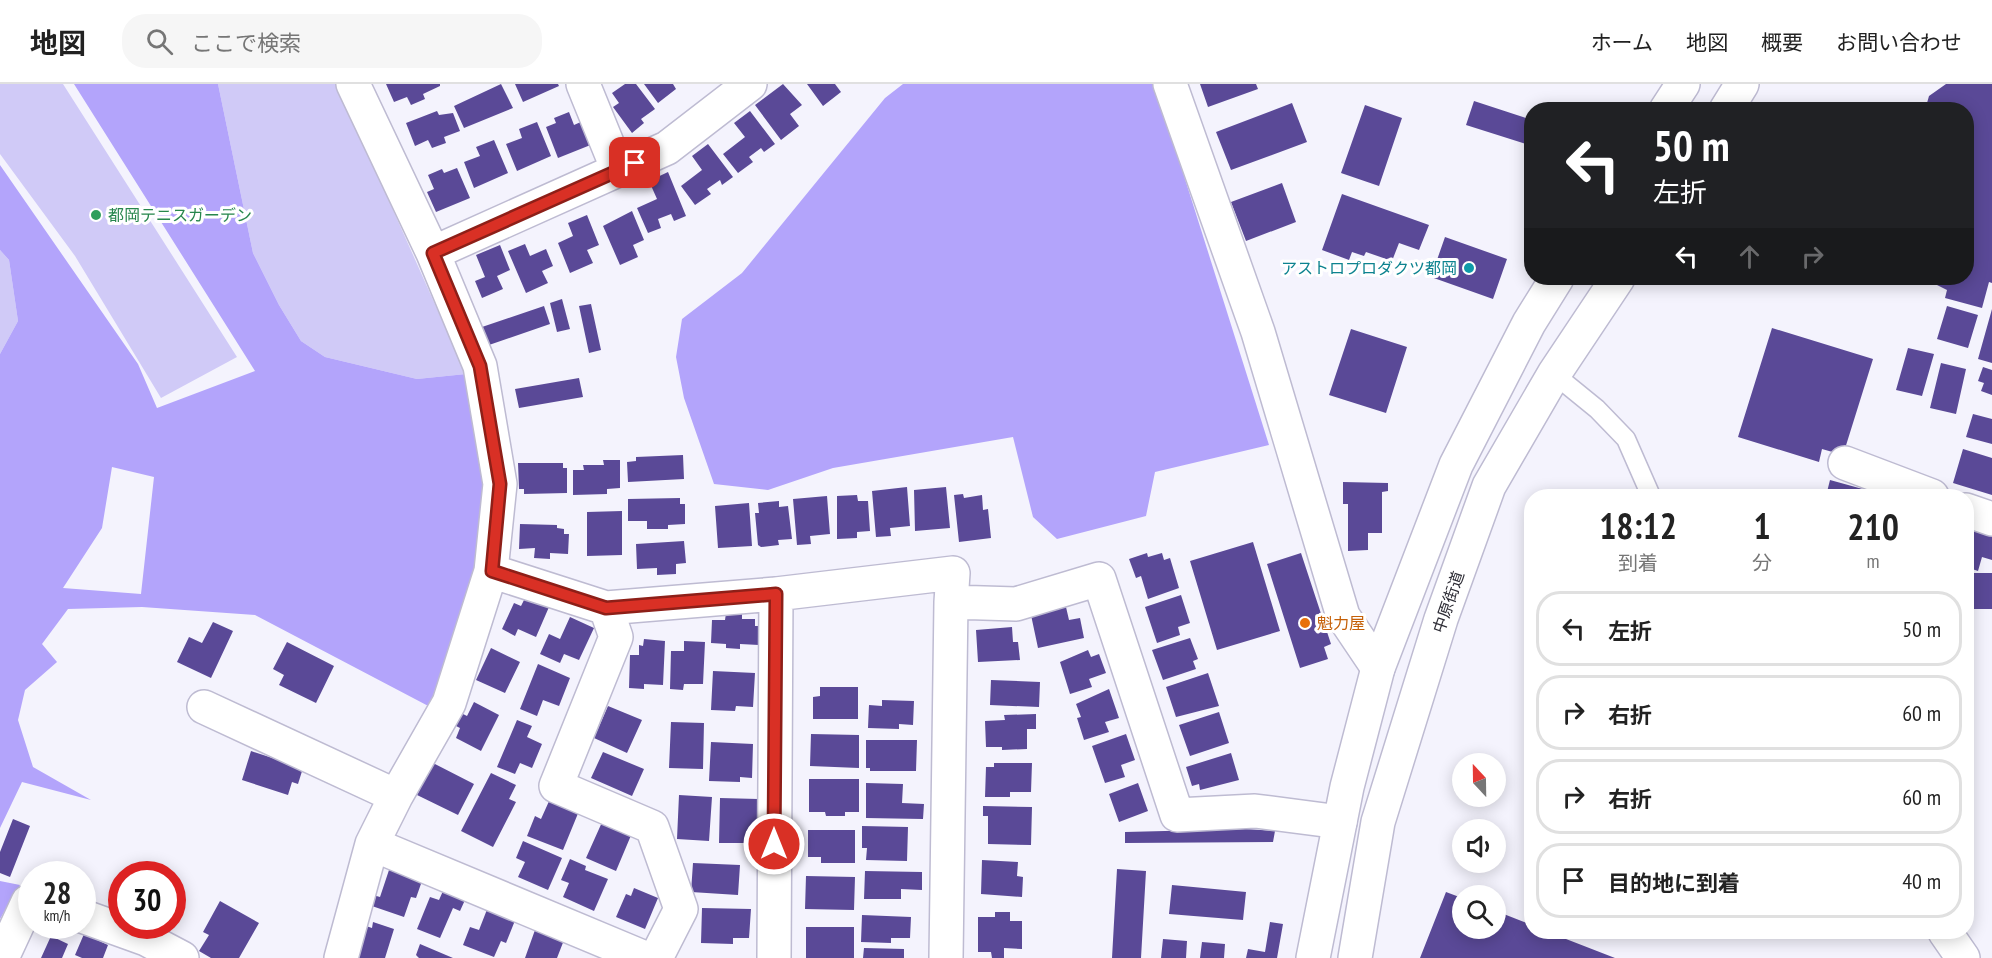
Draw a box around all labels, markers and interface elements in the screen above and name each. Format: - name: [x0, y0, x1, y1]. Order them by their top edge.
- search box: [122, 14, 542, 68]
- text: 地図: [30, 24, 86, 61]
- icon: search: [143, 25, 176, 58]
- text: ここで検索: [191, 29, 301, 57]
- text: ホーム: [1591, 29, 1653, 56]
- text: 地図: [1686, 29, 1728, 56]
- text: 概要: [1761, 29, 1803, 56]
- text: お問い合わせ: [1836, 29, 1962, 56]
- text: 50 m: [1653, 118, 1730, 173]
- icon: left: [1554, 126, 1632, 204]
- pin: [609, 137, 660, 188]
- icon: arrive: [618, 146, 651, 179]
- text: 左折: [1653, 175, 1707, 209]
- place label: 都岡テニスガーデン: [108, 205, 252, 225]
- marker: 都岡テニスガーデン: [89, 208, 103, 222]
- icon: left: [1670, 240, 1703, 273]
- icon: ahead: [1733, 240, 1766, 273]
- icon: right: [1796, 240, 1829, 273]
- place label: アストロプロダクツ都岡: [1281, 258, 1457, 278]
- marker: アストロプロダクツ都岡: [1462, 261, 1476, 275]
- text: 18:12: [1599, 502, 1677, 549]
- text: 1: [1754, 502, 1771, 549]
- text: 210: [1847, 503, 1899, 550]
- text: m: [1867, 548, 1880, 574]
- text: 到着: [1618, 550, 1658, 576]
- text: 分: [1752, 550, 1772, 576]
- street label: 中原街道: [1428, 568, 1468, 636]
- icon: left: [1557, 612, 1590, 645]
- place label: 魁力屋: [1317, 613, 1365, 633]
- text: 50 m: [1902, 615, 1941, 643]
- marker: 魁力屋: [1298, 616, 1312, 630]
- text: 左折: [1608, 617, 1652, 645]
- icon: right: [1557, 696, 1590, 729]
- text: 60 m: [1902, 699, 1941, 727]
- text: 右折: [1608, 701, 1652, 729]
- north arrow: [1452, 753, 1506, 807]
- map controls: [1452, 753, 1506, 939]
- icon: right: [1557, 780, 1590, 813]
- text: 60 m: [1902, 783, 1941, 811]
- text: 右折: [1608, 785, 1652, 813]
- position arrow: [742, 812, 806, 876]
- button: sound: [1452, 819, 1506, 873]
- speed limit sign: 30: [108, 861, 186, 939]
- icon: arrive: [1557, 864, 1590, 897]
- text: 40 m: [1902, 867, 1941, 895]
- text: 目的地に到着: [1608, 869, 1740, 897]
- text: 28: [43, 873, 71, 912]
- button: search: [1452, 885, 1506, 939]
- text: km/h: [44, 906, 70, 925]

